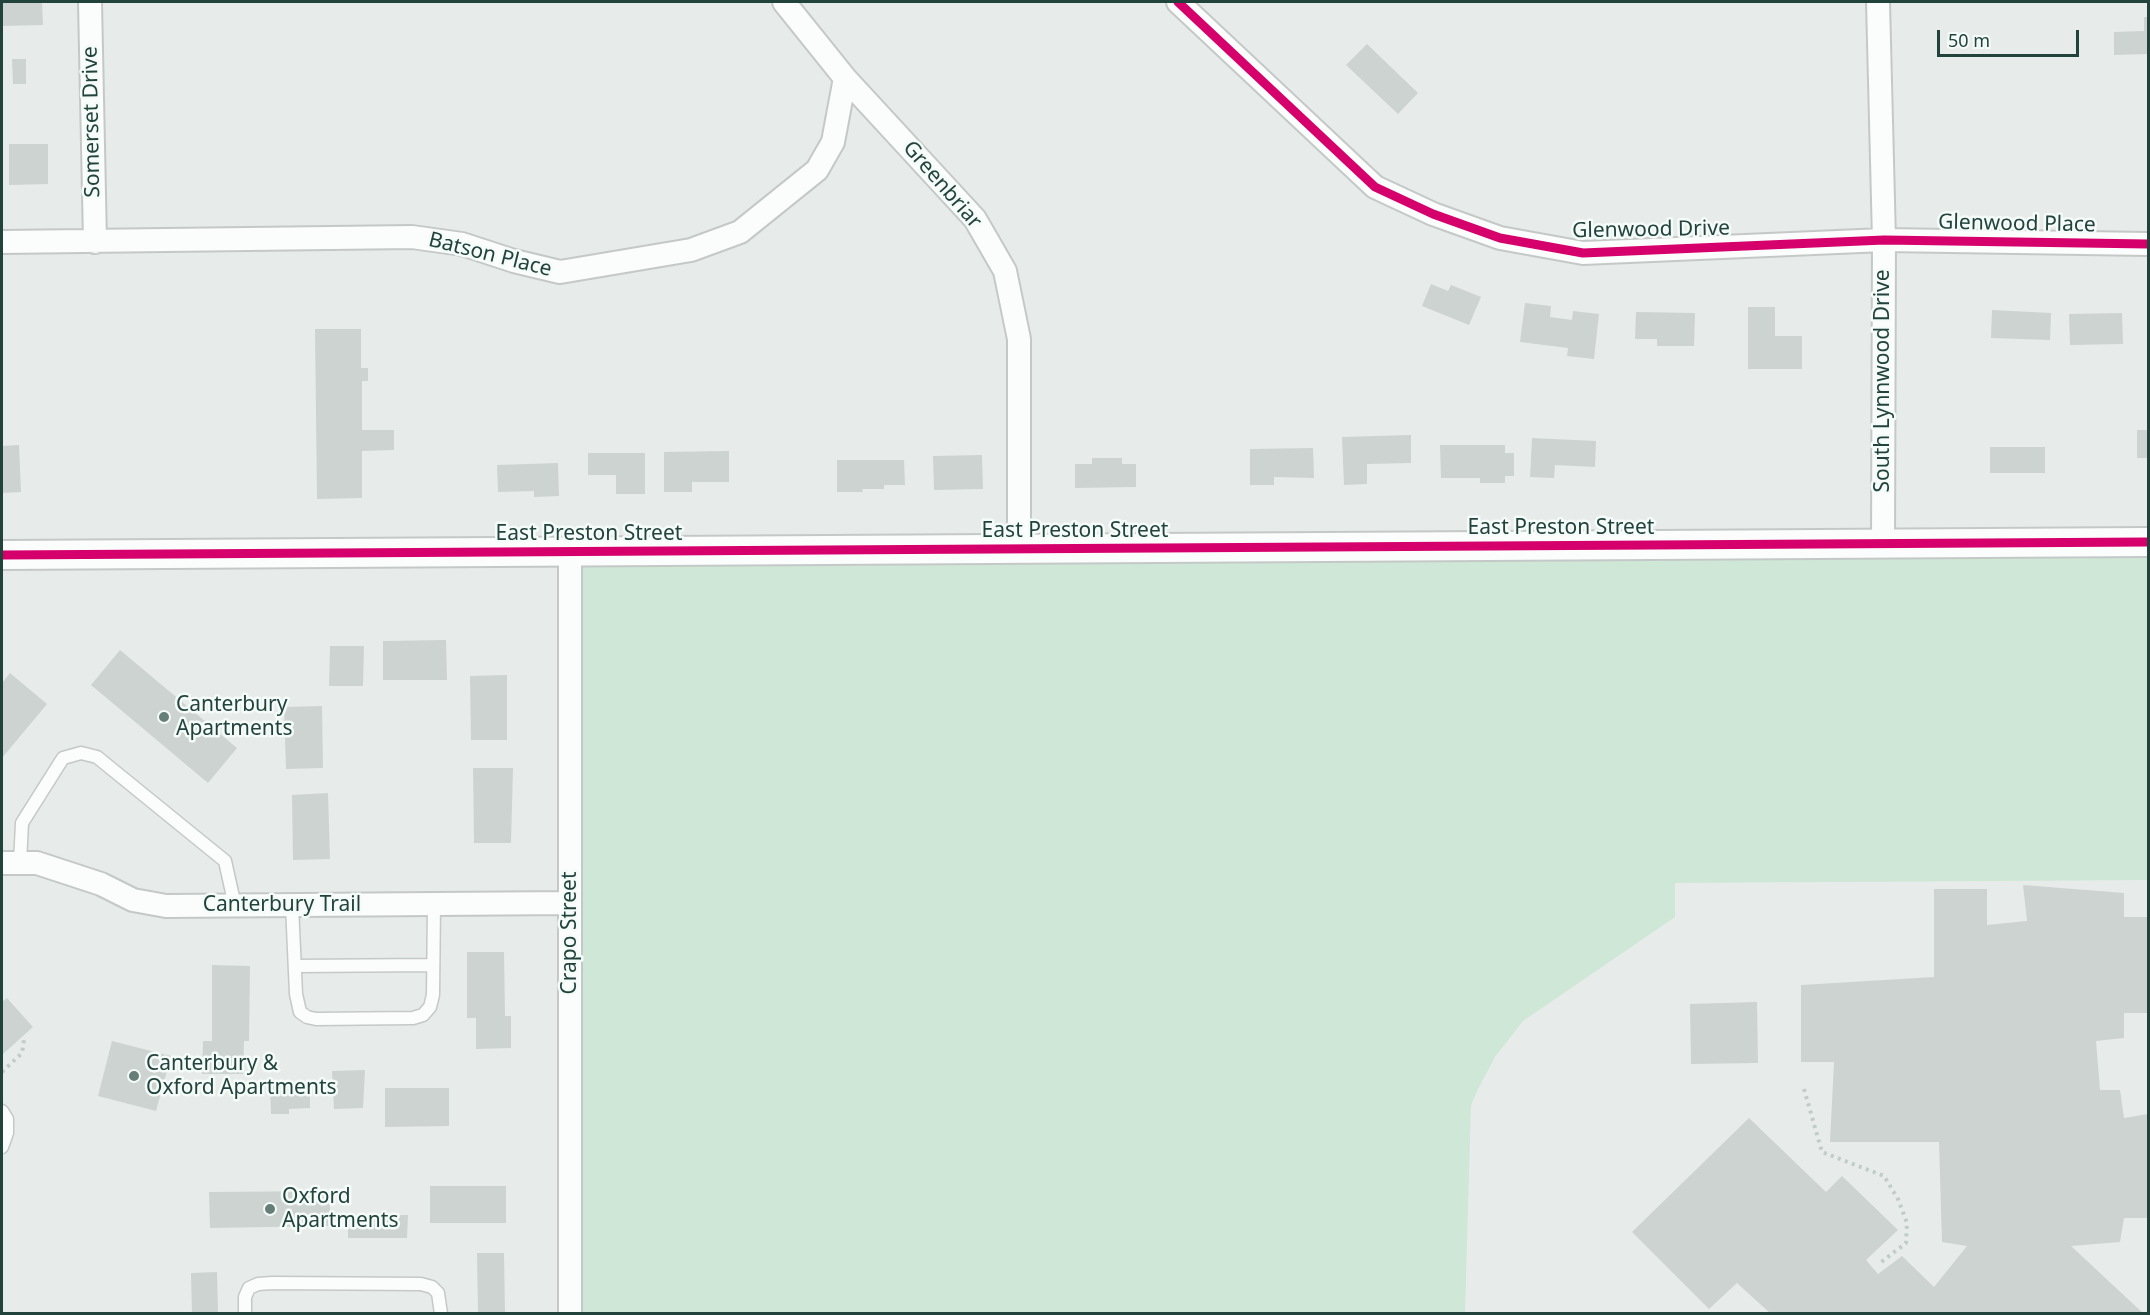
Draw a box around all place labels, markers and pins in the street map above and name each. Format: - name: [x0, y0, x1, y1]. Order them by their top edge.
- place label: Canterbury Apartments: [176, 692, 292, 742]
- marker: Canterbury Apartments: [157, 710, 171, 724]
- place label: Canterbury & Oxford Apartments: [146, 1051, 337, 1101]
- marker: Canterbury & Oxford Apartments: [127, 1069, 141, 1083]
- place label: Oxford Apartments: [282, 1184, 398, 1234]
- marker: Oxford Apartments: [263, 1202, 277, 1216]

